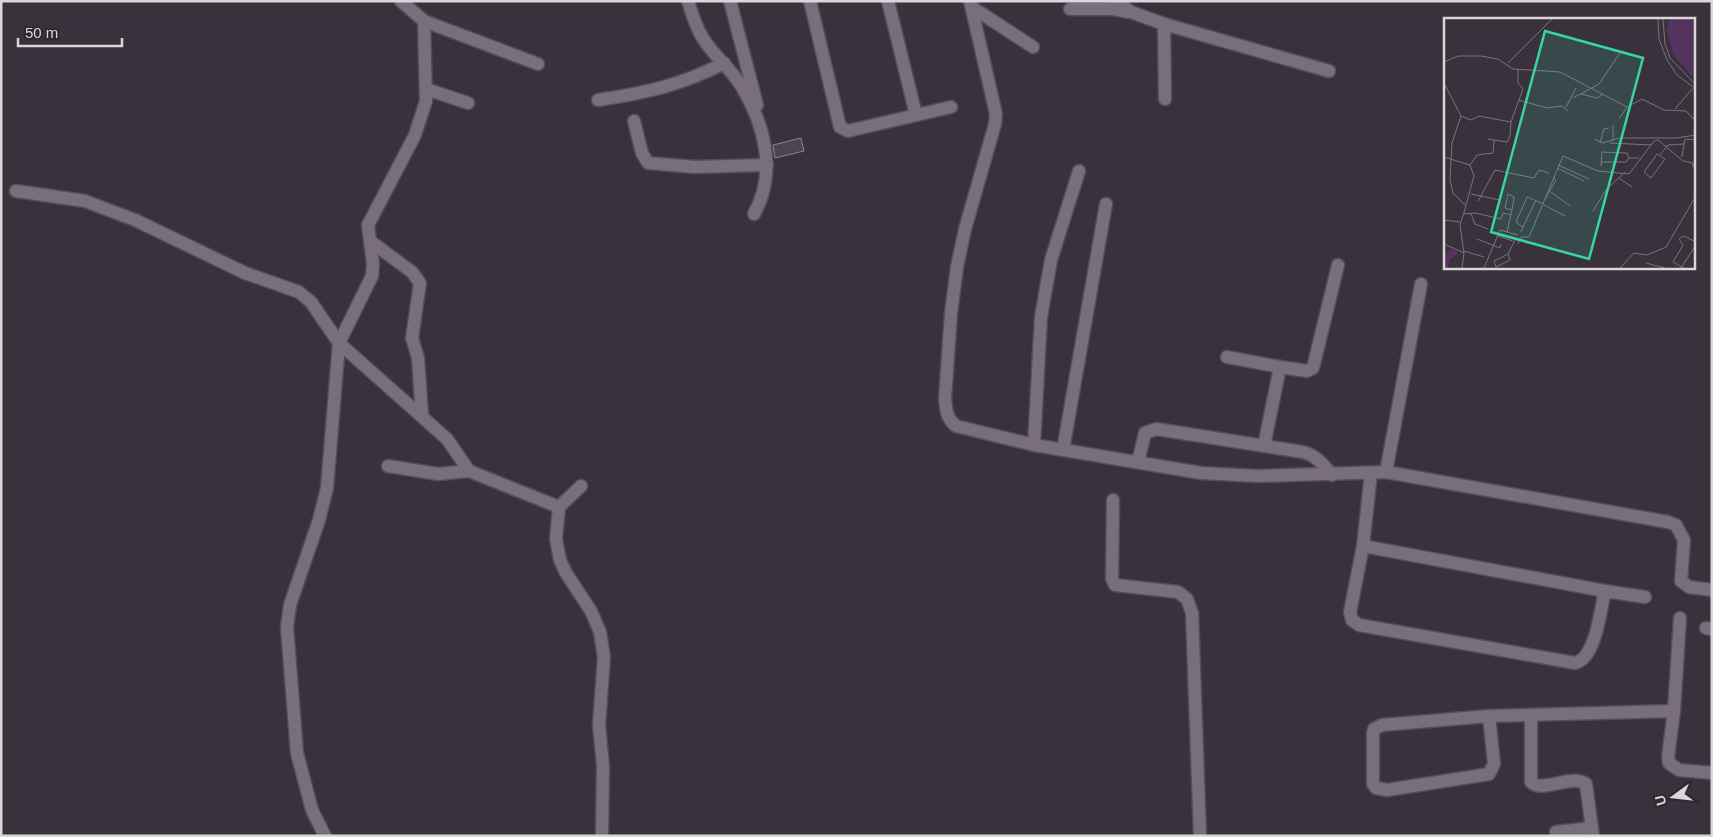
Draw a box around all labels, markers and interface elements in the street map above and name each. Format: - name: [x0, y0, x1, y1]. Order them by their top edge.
- scale bar: [18, 15, 121, 47]
- inset map: [1444, 18, 1696, 269]
- text: 50 m: [25, 24, 58, 41]
- north arrow: [1648, 772, 1698, 822]
- text: U: [1651, 793, 1669, 807]

